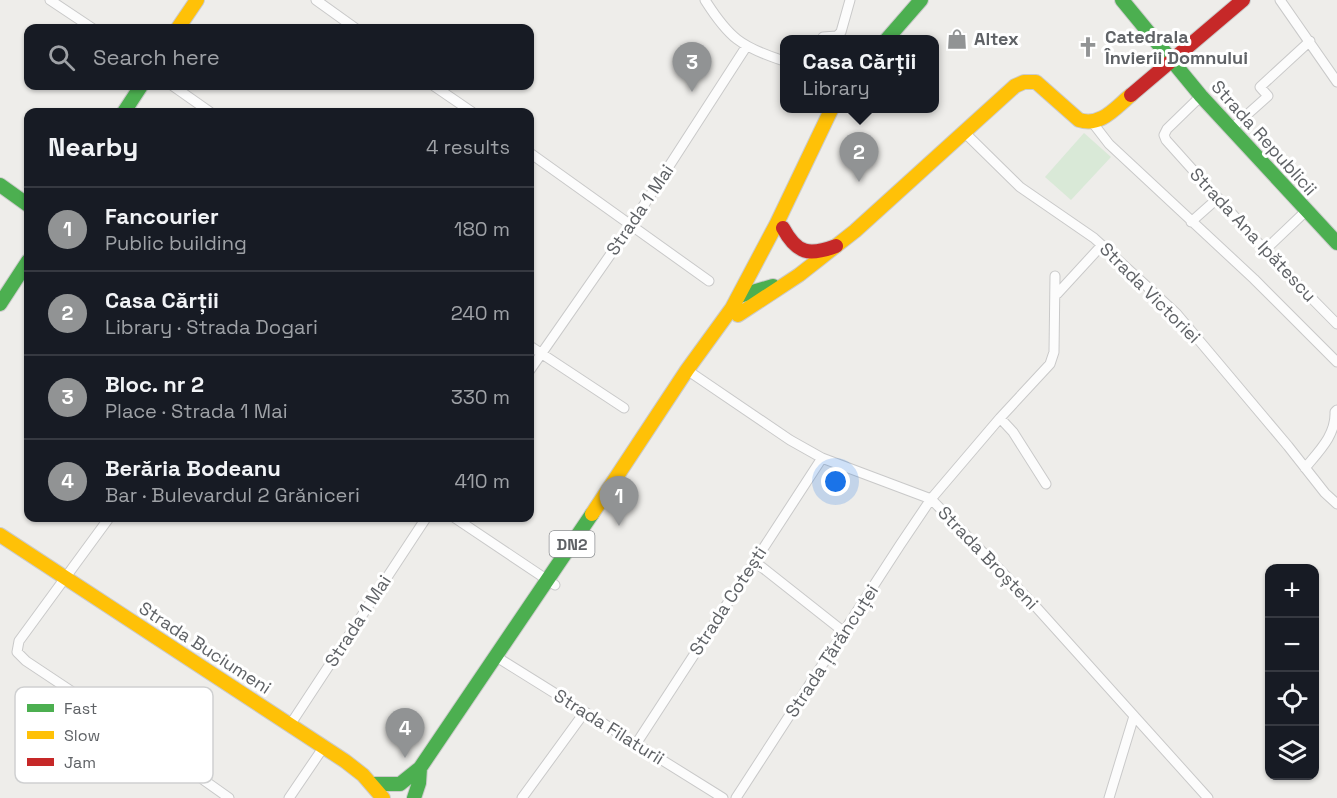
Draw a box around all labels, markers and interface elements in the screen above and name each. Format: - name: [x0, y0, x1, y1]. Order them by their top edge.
- search box: [24, 24, 534, 90]
- place label: Catedrala Învierii Domnului: [1103, 25, 1248, 69]
- shop icon: Altex: [945, 27, 969, 51]
- place label: Altex: [974, 27, 1019, 50]
- popup: [780, 35, 939, 113]
- church icon: Catedrala Învierii Domnului: [1076, 35, 1100, 59]
- icon: search: [45, 41, 78, 74]
- pin: 3: [672, 42, 712, 92]
- text: Search here: [93, 43, 220, 71]
- text: Casa Cărții: [803, 47, 916, 75]
- text: Library: [803, 75, 870, 101]
- street label: Strada Republicii: [1207, 75, 1322, 200]
- text: Nearby: [48, 130, 138, 164]
- pin: 2: [840, 132, 878, 182]
- text: 4 results: [426, 134, 510, 160]
- street label: Strada 1 Mai: [601, 160, 678, 260]
- street label: Strada Ana Ipătescu: [1185, 163, 1322, 307]
- text: Fancourier: [105, 202, 219, 230]
- text: 1: [63, 216, 72, 242]
- text: 180 m: [454, 216, 510, 242]
- text: Public building: [105, 230, 247, 256]
- street label: Strada Victoriei: [1095, 237, 1206, 348]
- text: Casa Cărții: [105, 286, 219, 314]
- text: 2: [62, 300, 73, 326]
- text: 240 m: [451, 300, 510, 326]
- text: Library · Strada Dogari: [105, 314, 318, 340]
- text: Bloc. nr 2: [105, 370, 204, 398]
- text: 3: [61, 384, 74, 410]
- text: 330 m: [451, 384, 510, 410]
- text: Place · Strada 1 Mai: [105, 398, 288, 424]
- text: Berăria Bodeanu: [105, 454, 281, 482]
- your location: [821, 467, 850, 496]
- text: 4: [61, 468, 74, 494]
- text: 410 m: [454, 468, 510, 494]
- pin: 1: [600, 476, 638, 526]
- text: Bar · Bulevardul 2 Grăniceri: [105, 482, 360, 508]
- street label: Strada Broșteni: [933, 501, 1044, 614]
- road number: DN2: [550, 531, 594, 557]
- street label: Strada Cotești: [684, 542, 771, 660]
- map controls: [1265, 564, 1319, 780]
- button: +: [1265, 564, 1319, 618]
- street label: Strada 1 Mai: [319, 570, 396, 671]
- street label: Strada Țărăncuței: [780, 580, 883, 722]
- street label: Strada Buciumeni: [135, 596, 276, 699]
- button: −: [1265, 618, 1319, 672]
- button: locate: [1265, 672, 1319, 726]
- street label: Strada Filaturii: [550, 684, 669, 770]
- legend: [15, 687, 213, 783]
- text: Fast: [64, 698, 97, 719]
- pin: 4: [386, 708, 424, 758]
- text: Slow: [64, 725, 100, 746]
- button: layers: [1265, 726, 1319, 780]
- text: Jam: [64, 752, 96, 773]

